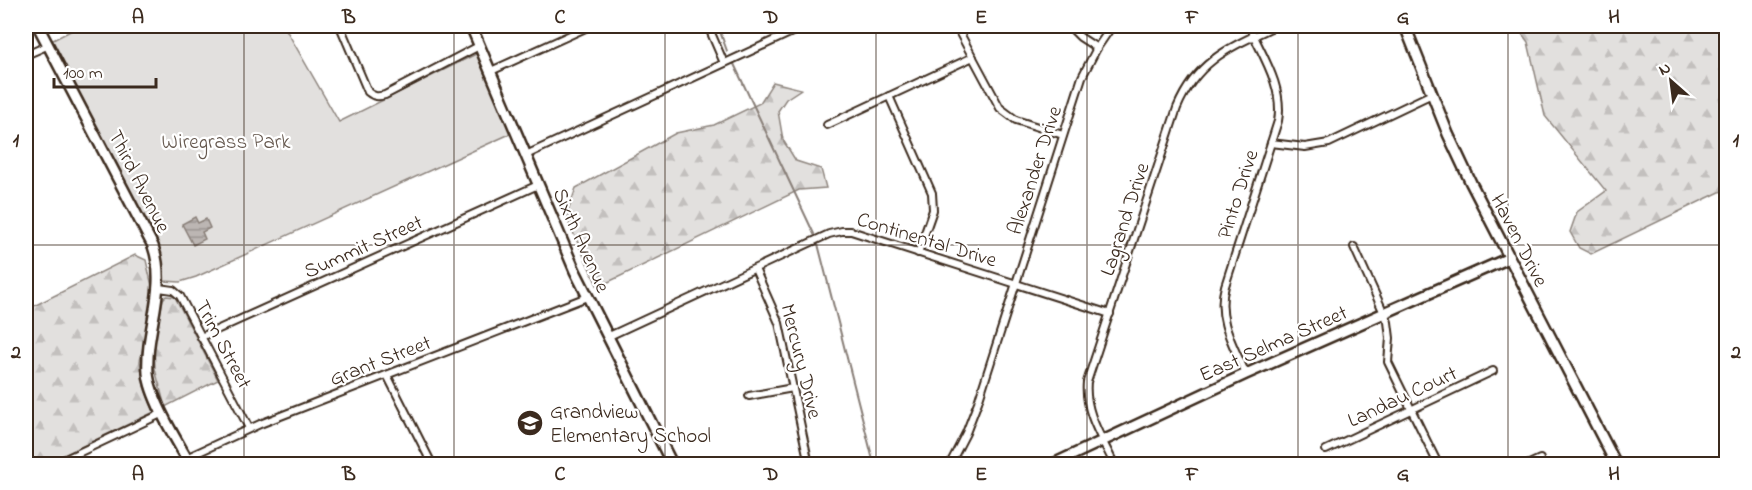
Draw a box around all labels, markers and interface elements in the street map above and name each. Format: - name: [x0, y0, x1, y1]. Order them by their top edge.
- text: A: [132, 4, 144, 33]
- text: B: [341, 4, 356, 33]
- text: C: [555, 4, 566, 33]
- text: D: [763, 4, 778, 33]
- text: E: [975, 4, 987, 33]
- text: F: [1185, 4, 1199, 33]
- text: G: [1397, 4, 1410, 33]
- text: H: [1608, 4, 1620, 33]
- scale bar: [54, 51, 156, 89]
- north arrow: [1641, 51, 1701, 111]
- text: N: [1654, 56, 1675, 83]
- text: 100 m: [63, 61, 103, 87]
- street label: Alexander Drive: [1001, 102, 1071, 239]
- street label: Third Avenue: [99, 125, 177, 239]
- text: 1: [13, 127, 20, 156]
- text: 1: [1733, 127, 1740, 156]
- park label: Wiregrass Park: [162, 128, 291, 160]
- street label: Pinto Drive: [1210, 146, 1268, 243]
- street label: Lagrand Drive: [1093, 158, 1160, 281]
- street label: Sixth Avenue: [544, 184, 617, 298]
- street label: Haven Drive: [1482, 189, 1555, 293]
- street label: Continental Drive: [853, 205, 1001, 277]
- street label: Summit Street: [300, 208, 428, 287]
- street label: Trim Street: [186, 295, 258, 395]
- street label: East Selma Street: [1195, 299, 1353, 391]
- street label: Mercury Drive: [769, 301, 829, 423]
- street label: Grant Street: [326, 329, 436, 395]
- text: 2: [10, 339, 21, 368]
- text: 2: [1730, 339, 1741, 368]
- street label: Landau Court: [1343, 359, 1463, 436]
- place label: Grandview Elementary School: [550, 398, 711, 454]
- school or university icon: Grandview Elementary School: [515, 408, 545, 438]
- text: A: [132, 461, 144, 490]
- text: B: [341, 461, 356, 490]
- text: C: [555, 461, 566, 490]
- text: D: [763, 461, 778, 490]
- text: E: [975, 461, 987, 490]
- text: F: [1185, 461, 1199, 490]
- text: G: [1397, 461, 1410, 490]
- text: H: [1608, 461, 1620, 490]

